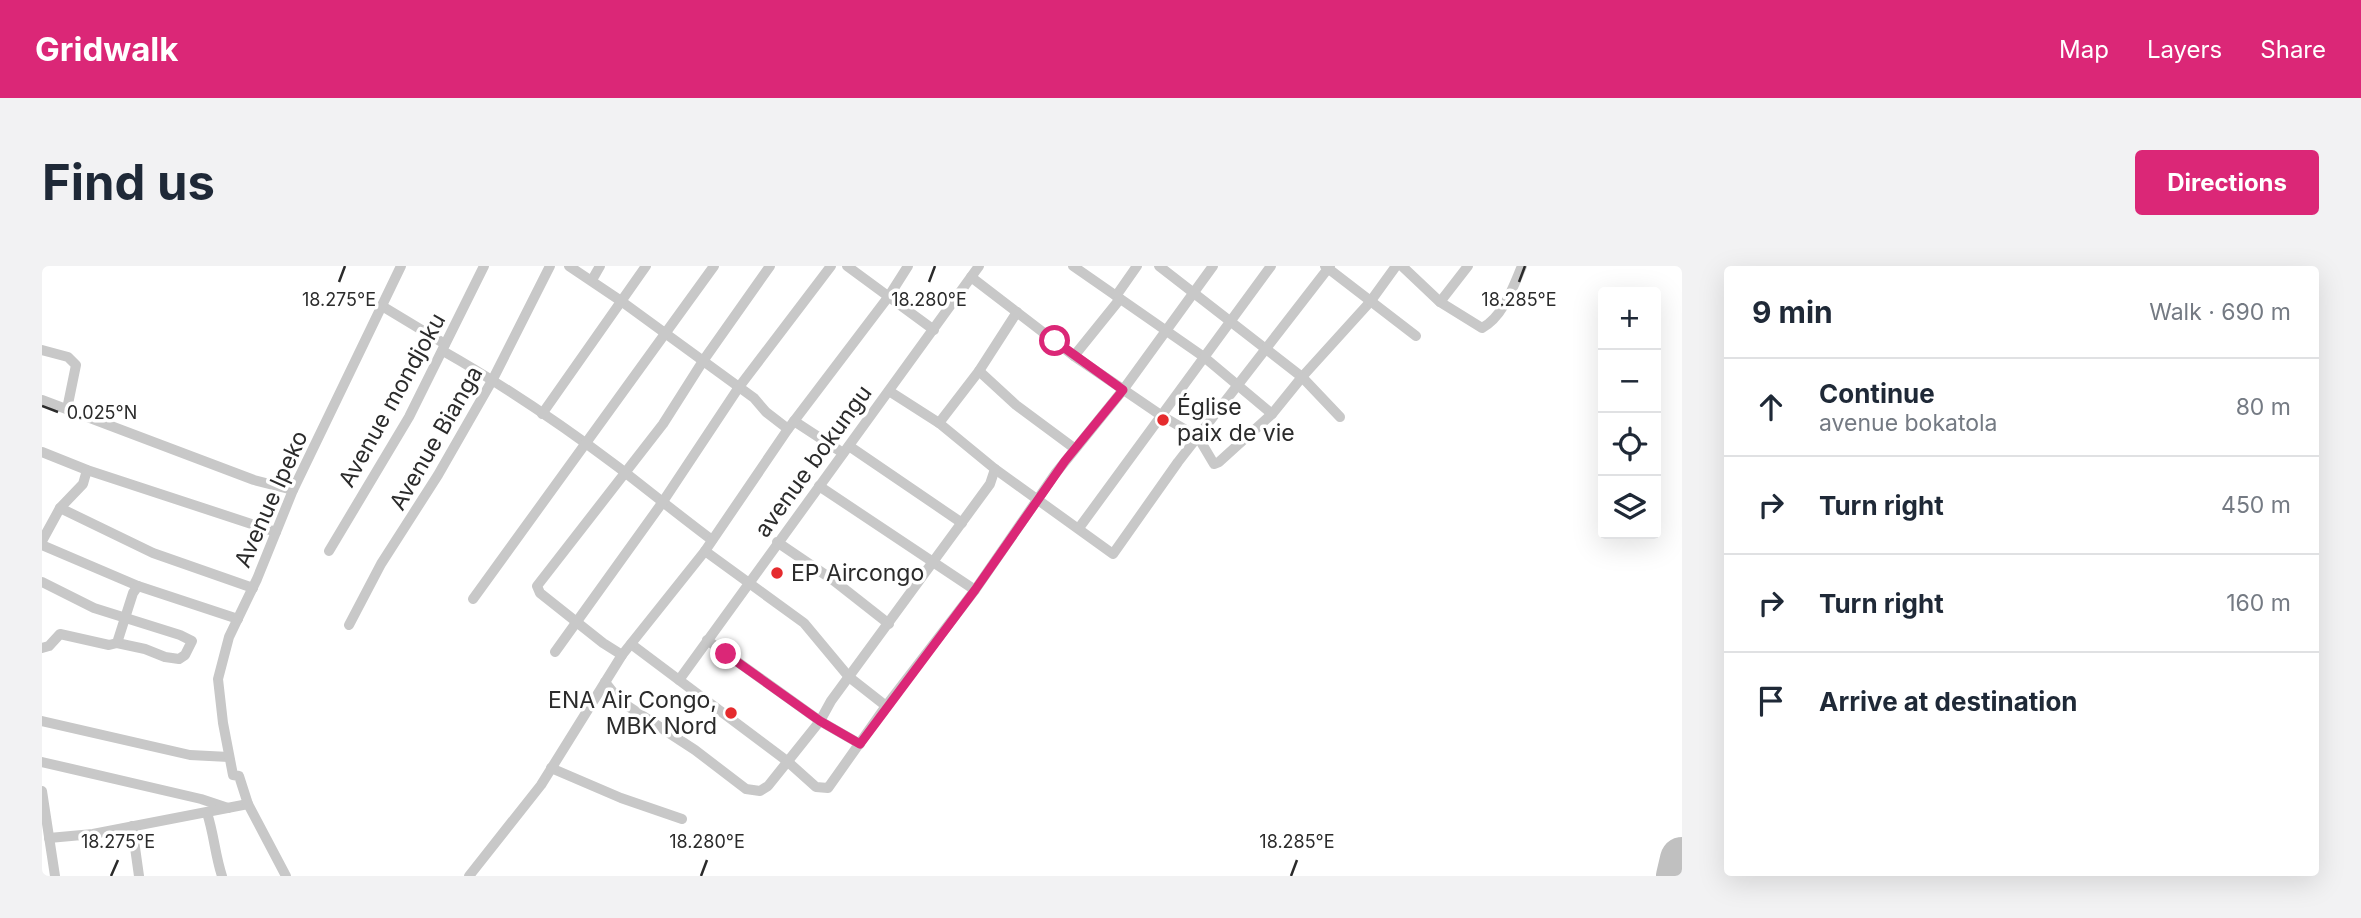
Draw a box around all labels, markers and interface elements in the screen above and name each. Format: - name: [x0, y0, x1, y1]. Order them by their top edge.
- text: Gridwalk: [35, 29, 178, 69]
- text: Map: [2059, 35, 2109, 64]
- text: Layers: [2147, 35, 2222, 64]
- text: Share: [2260, 35, 2326, 64]
- button: Directions: [2135, 150, 2319, 215]
- text: Find us: [42, 153, 215, 212]
- map controls: [1598, 287, 1661, 539]
- button: +: [1598, 287, 1661, 350]
- text: 18.275°E: [302, 289, 376, 310]
- text: 18.280°E: [891, 289, 967, 310]
- text: 18.285°E: [1481, 289, 1557, 310]
- text: 9 min: [1752, 294, 1833, 330]
- text: Walk · 690 m: [2149, 298, 2291, 326]
- street label: Avenue mondjoku: [333, 308, 451, 492]
- route start: [1039, 325, 1070, 356]
- button: −: [1598, 350, 1661, 413]
- street label: Avenue Bianga: [384, 361, 488, 515]
- text: Continue: [1819, 378, 1935, 409]
- street label: avenue bokungu: [748, 380, 878, 542]
- icon: ahead: [1752, 388, 1790, 426]
- place label: Église paix de vie: [1177, 393, 1295, 447]
- text: 80 m: [2236, 393, 2291, 421]
- text: 0.025°N: [67, 402, 137, 423]
- text: avenue bokatola: [1819, 409, 1998, 437]
- marker: Église paix de vie: [1155, 412, 1171, 428]
- button: locate: [1598, 413, 1661, 476]
- street label: Avenue Ipeko: [228, 426, 314, 572]
- button: layers: [1598, 476, 1661, 539]
- icon: right: [1752, 486, 1790, 524]
- text: Turn right: [1819, 490, 1944, 521]
- text: 450 m: [2221, 491, 2291, 519]
- place label: EP Aircongo: [791, 559, 924, 587]
- marker: EP Aircongo: [769, 565, 785, 581]
- icon: right: [1752, 584, 1790, 622]
- text: Turn right: [1819, 588, 1944, 619]
- text: 160 m: [2226, 589, 2291, 617]
- route end: [710, 638, 741, 669]
- icon: arrive: [1752, 682, 1790, 720]
- place label: ENA Air Congo, MBK Nord: [548, 686, 717, 740]
- text: Arrive at destination: [1819, 686, 2078, 717]
- marker: ENA Air Congo, MBK Nord: [723, 705, 739, 721]
- text: 18.275°E: [81, 831, 155, 852]
- text: 18.280°E: [669, 831, 745, 852]
- text: 18.285°E: [1259, 831, 1335, 852]

